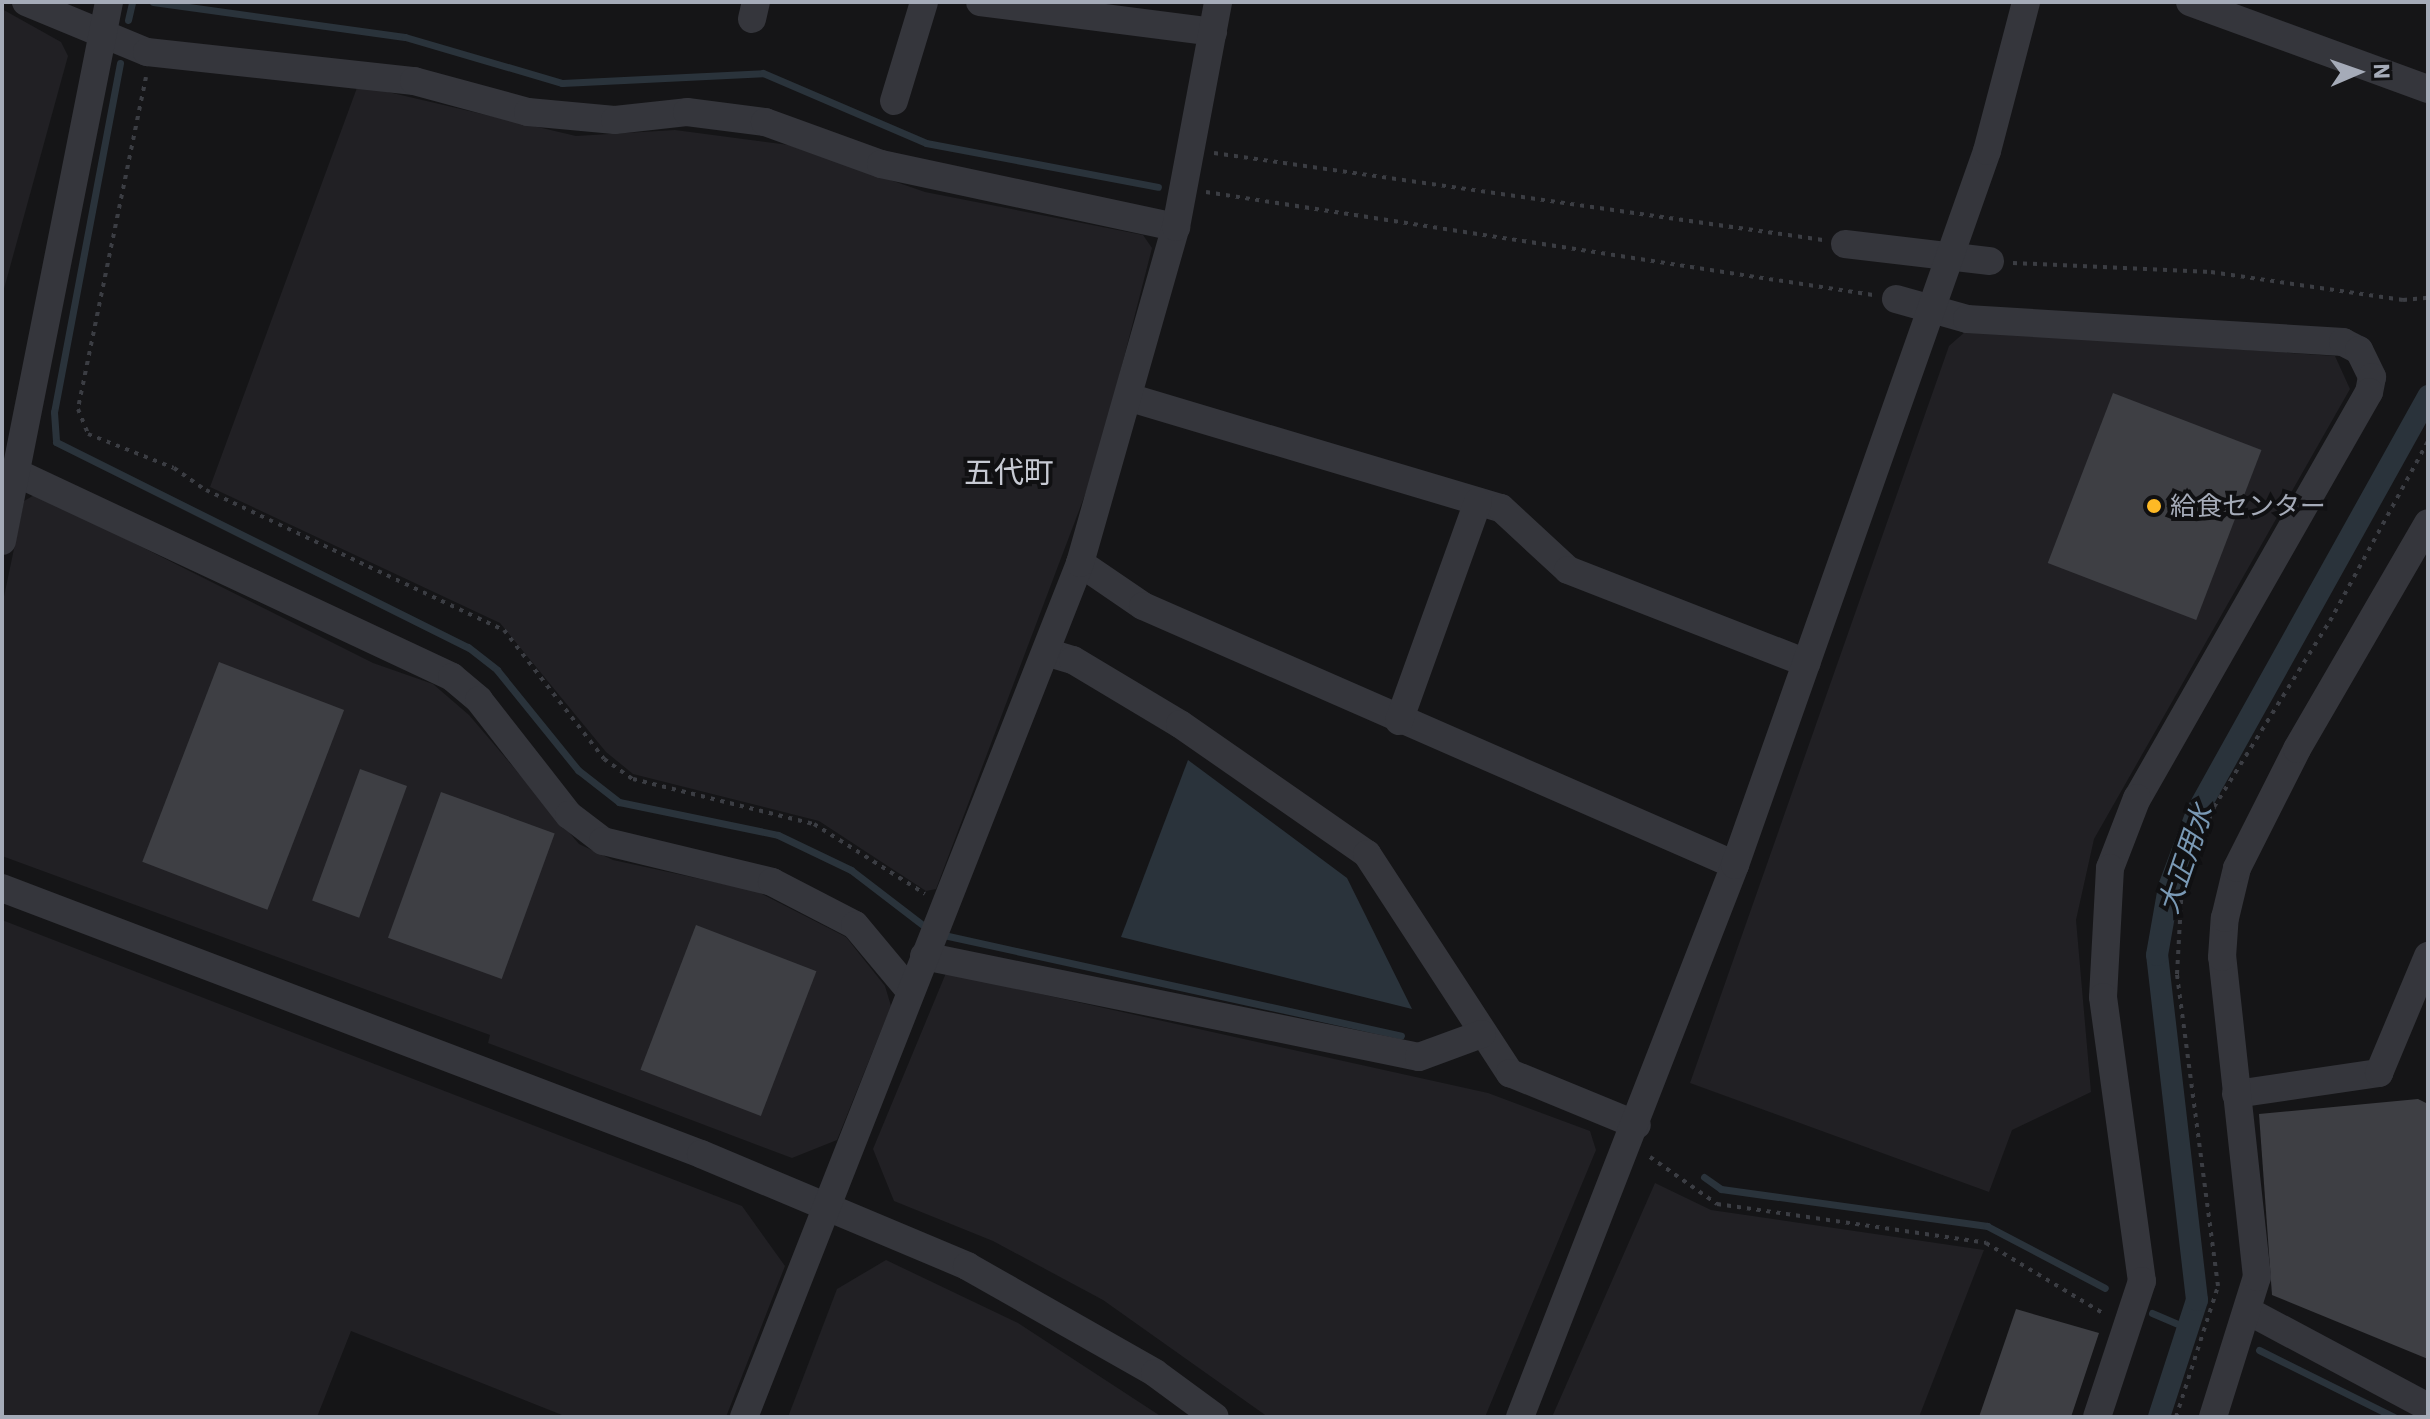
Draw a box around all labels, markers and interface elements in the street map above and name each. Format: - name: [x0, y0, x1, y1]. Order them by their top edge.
- north arrow: [2318, 32, 2398, 112]
- text: N: [2368, 63, 2397, 80]
- district label: 五代町: [964, 454, 1054, 490]
- place label: 給食センター: [2170, 490, 2326, 522]
- marker: 給食センター: [2145, 497, 2163, 515]
- water label: 大正用水: [2151, 801, 2219, 917]

